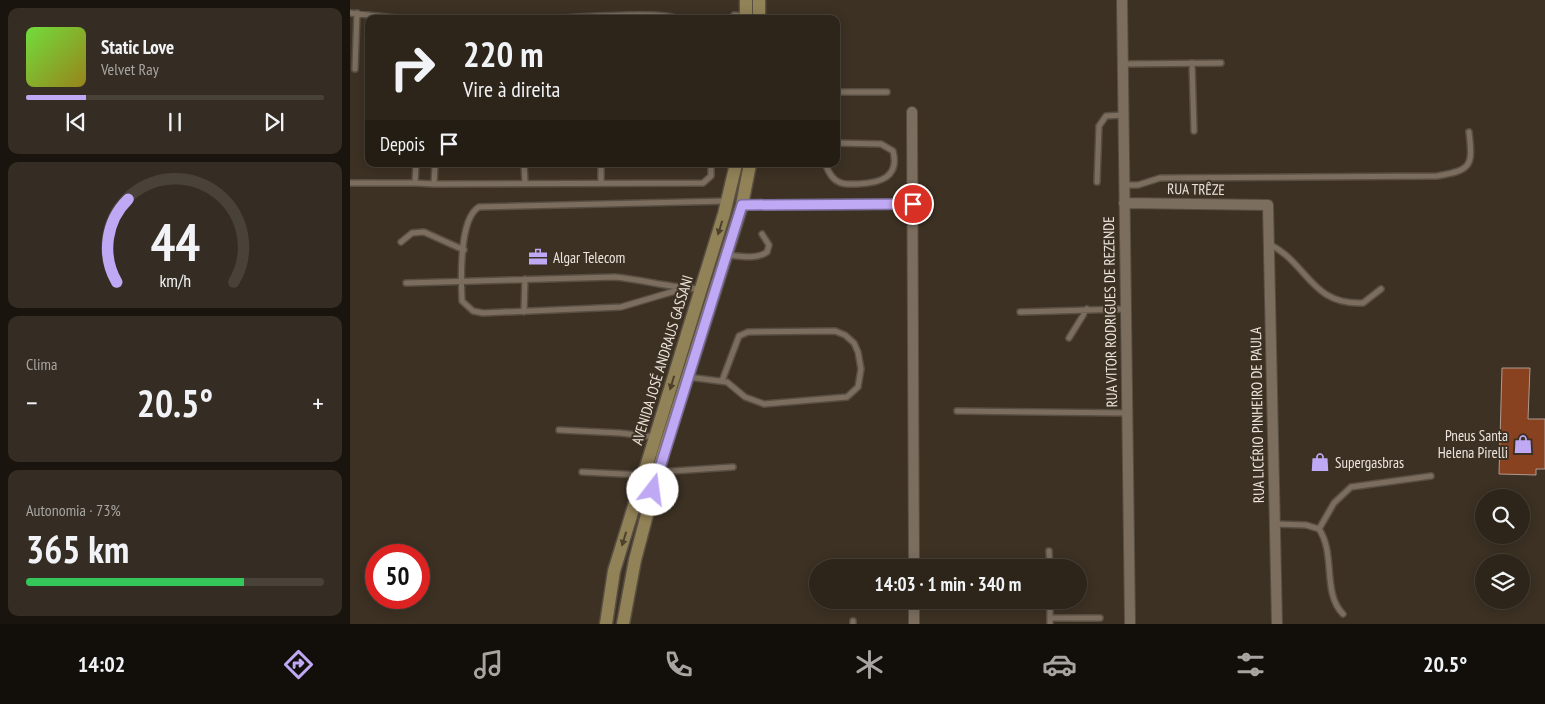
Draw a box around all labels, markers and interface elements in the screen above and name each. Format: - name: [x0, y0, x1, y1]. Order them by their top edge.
- text: 220 m: [463, 31, 544, 77]
- text: Static Love: [101, 35, 174, 59]
- icon: right: [380, 35, 445, 100]
- text: Velvet Ray: [101, 59, 159, 79]
- text: Vire à direita: [463, 75, 560, 103]
- icon: previous: [62, 108, 90, 136]
- icon: pause: [161, 108, 189, 136]
- icon: next: [260, 108, 288, 136]
- icon: arrive: [435, 130, 463, 158]
- text: Depois: [380, 132, 425, 156]
- street label: RUA TRÊZE: [1167, 179, 1225, 199]
- pin: [892, 183, 934, 225]
- icon: arrive: [899, 190, 927, 218]
- text: 44: [150, 208, 200, 275]
- street label: RUA VITOR RODRIGUES DE REZENDE: [1099, 216, 1121, 408]
- one-way arrow: [715, 221, 723, 236]
- office icon: Algar Telecom: [527, 246, 549, 268]
- place label: Algar Telecom: [553, 248, 625, 267]
- text: km/h: [159, 269, 191, 292]
- street label: AVENIDA JOSÉ ANDRAUS GASSANI: [627, 273, 697, 447]
- street label: RUA LICÉRIO PINHEIRO DE PAULA: [1246, 326, 1268, 503]
- text: Clima: [26, 354, 57, 374]
- one-way arrow: [668, 376, 676, 391]
- text: 20.5°: [137, 378, 213, 427]
- text: −: [26, 384, 38, 421]
- text: +: [312, 384, 324, 421]
- place label: Pneus Santa Helena Pirelli: [1438, 426, 1508, 462]
- shop icon: Pneus Santa Helena Pirelli: [1512, 433, 1534, 455]
- shop icon: Supergasbras: [1309, 451, 1331, 473]
- place label: Supergasbras: [1335, 453, 1404, 472]
- position arrow: [626, 463, 678, 515]
- map controls: [1475, 489, 1530, 609]
- button: search: [1475, 489, 1530, 544]
- text: Autonomia · 73%: [26, 500, 121, 520]
- text: 365 km: [26, 524, 129, 573]
- one-way arrow: [620, 531, 628, 546]
- speed limit sign: 50: [365, 544, 430, 609]
- button: layers: [1475, 554, 1530, 609]
- text: 14:03 · 1 min · 340 m: [875, 572, 1021, 596]
- icon: directions: [281, 647, 316, 682]
- icon: music: [471, 647, 506, 682]
- icon: phone: [661, 647, 696, 682]
- icon: climate: [852, 647, 887, 682]
- icon: car: [1042, 647, 1077, 682]
- icon: filters: [1233, 647, 1268, 682]
- text: 14:02: [78, 650, 125, 678]
- text: 20.5°: [1423, 650, 1467, 678]

